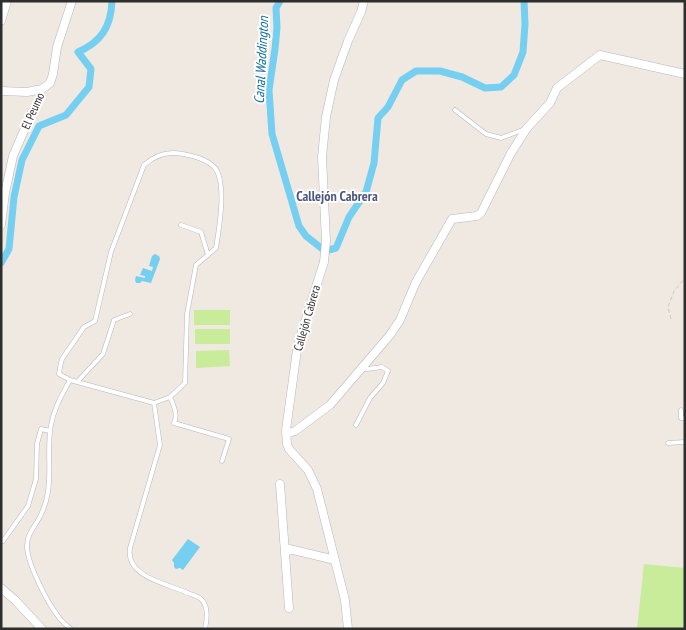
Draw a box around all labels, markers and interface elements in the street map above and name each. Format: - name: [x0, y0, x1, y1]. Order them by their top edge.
- water label: Canal Waddington: [250, 15, 272, 104]
- street label: El Peumo: [18, 90, 47, 132]
- district label: Callejón Cabrera: [296, 187, 378, 205]
- street label: Callejón Cabrera: [290, 283, 323, 353]

